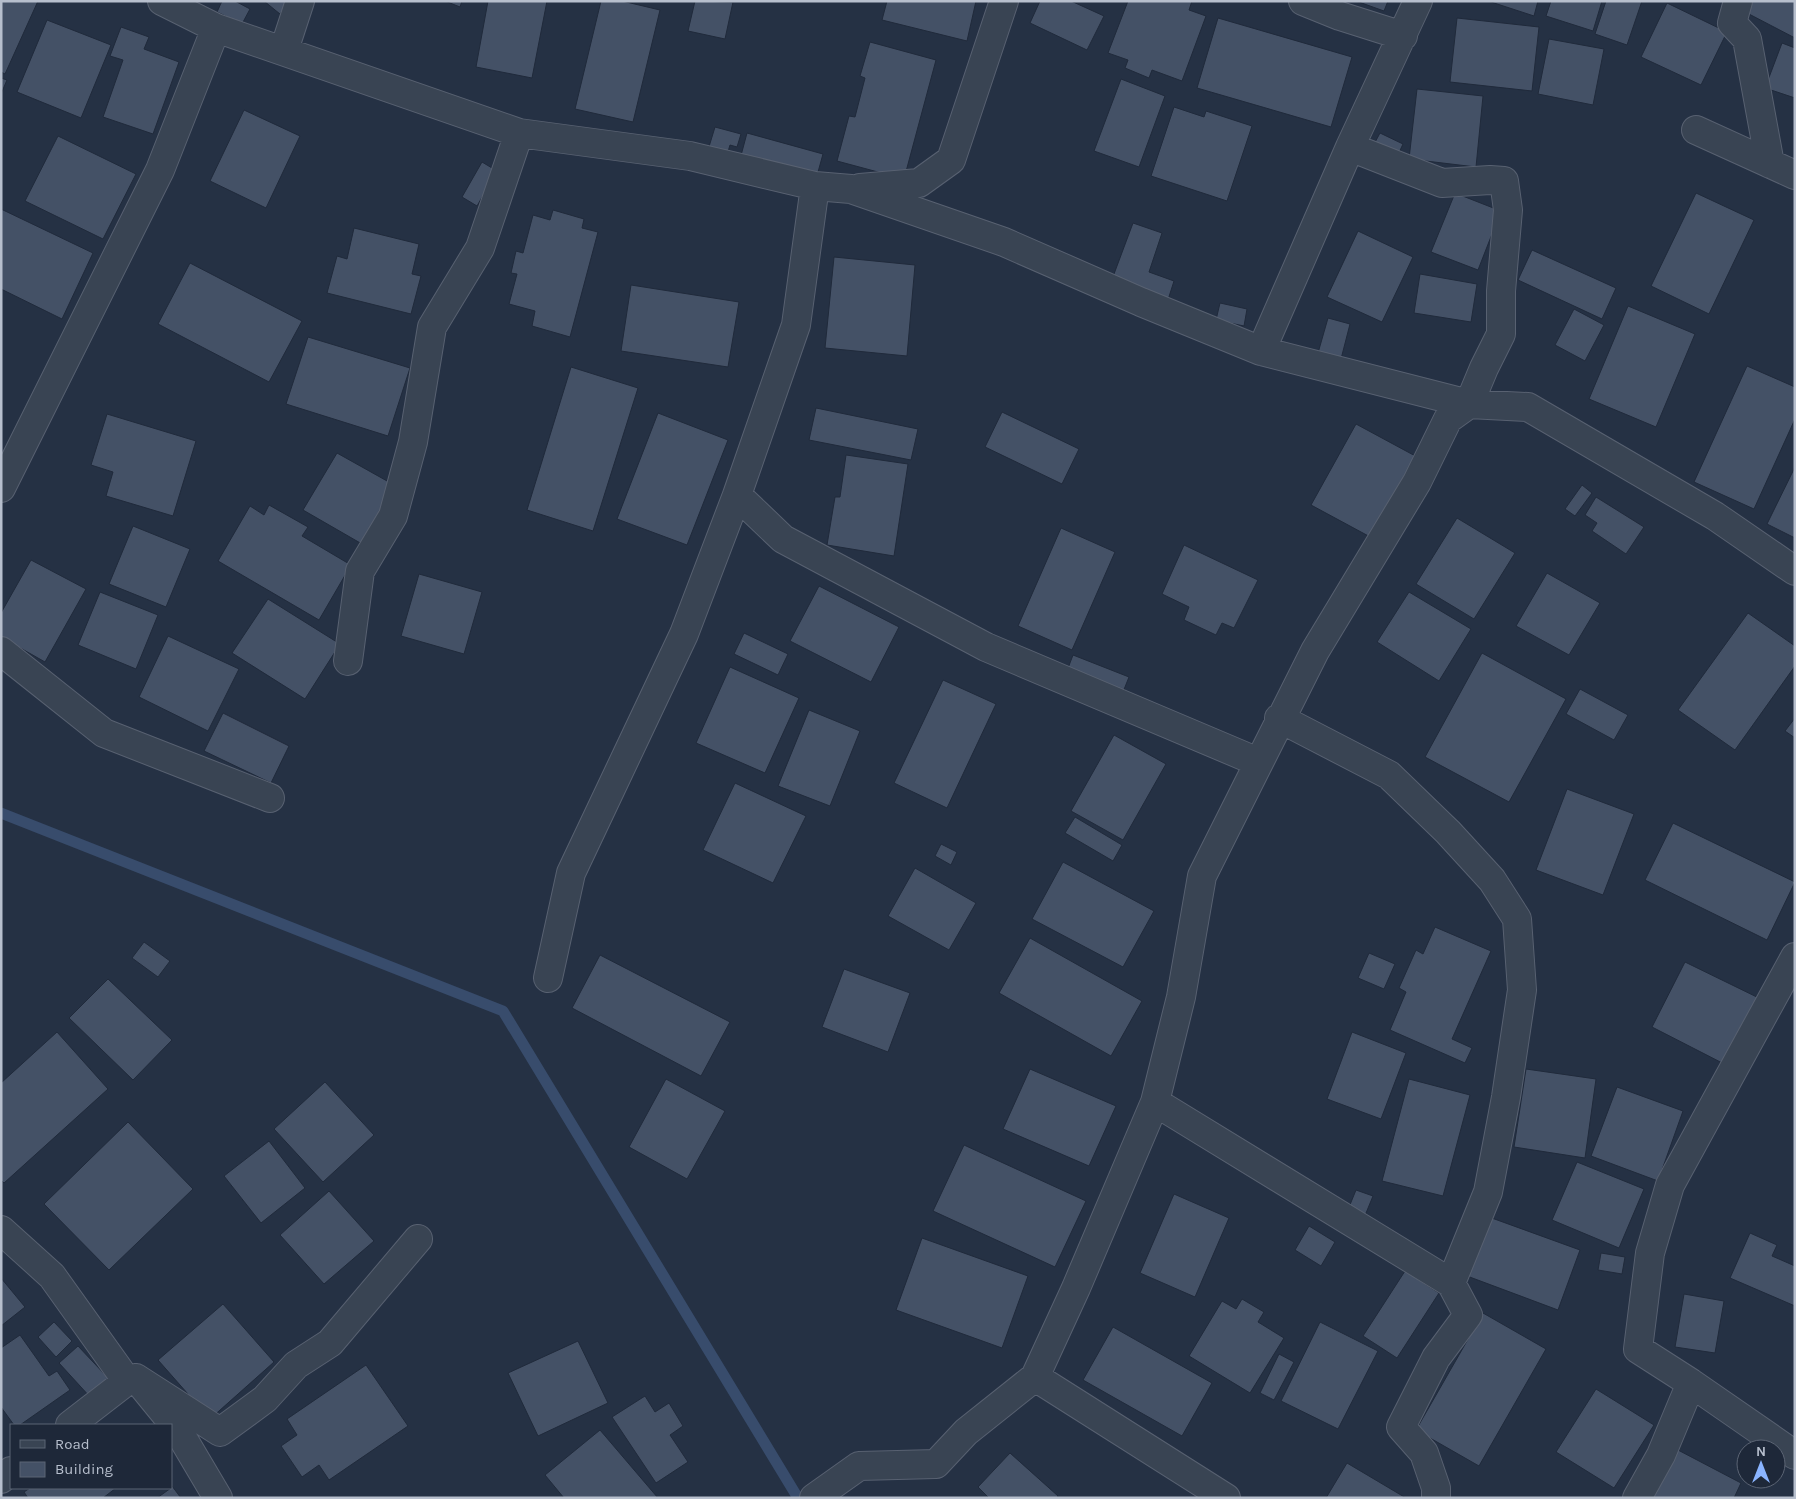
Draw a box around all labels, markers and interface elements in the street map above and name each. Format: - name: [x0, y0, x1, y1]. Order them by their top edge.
- legend: [10, 1424, 172, 1489]
- text: Road: [55, 1435, 90, 1453]
- north arrow: [1736, 1439, 1786, 1489]
- text: N: [1756, 1443, 1766, 1460]
- text: Building: [55, 1460, 113, 1478]

